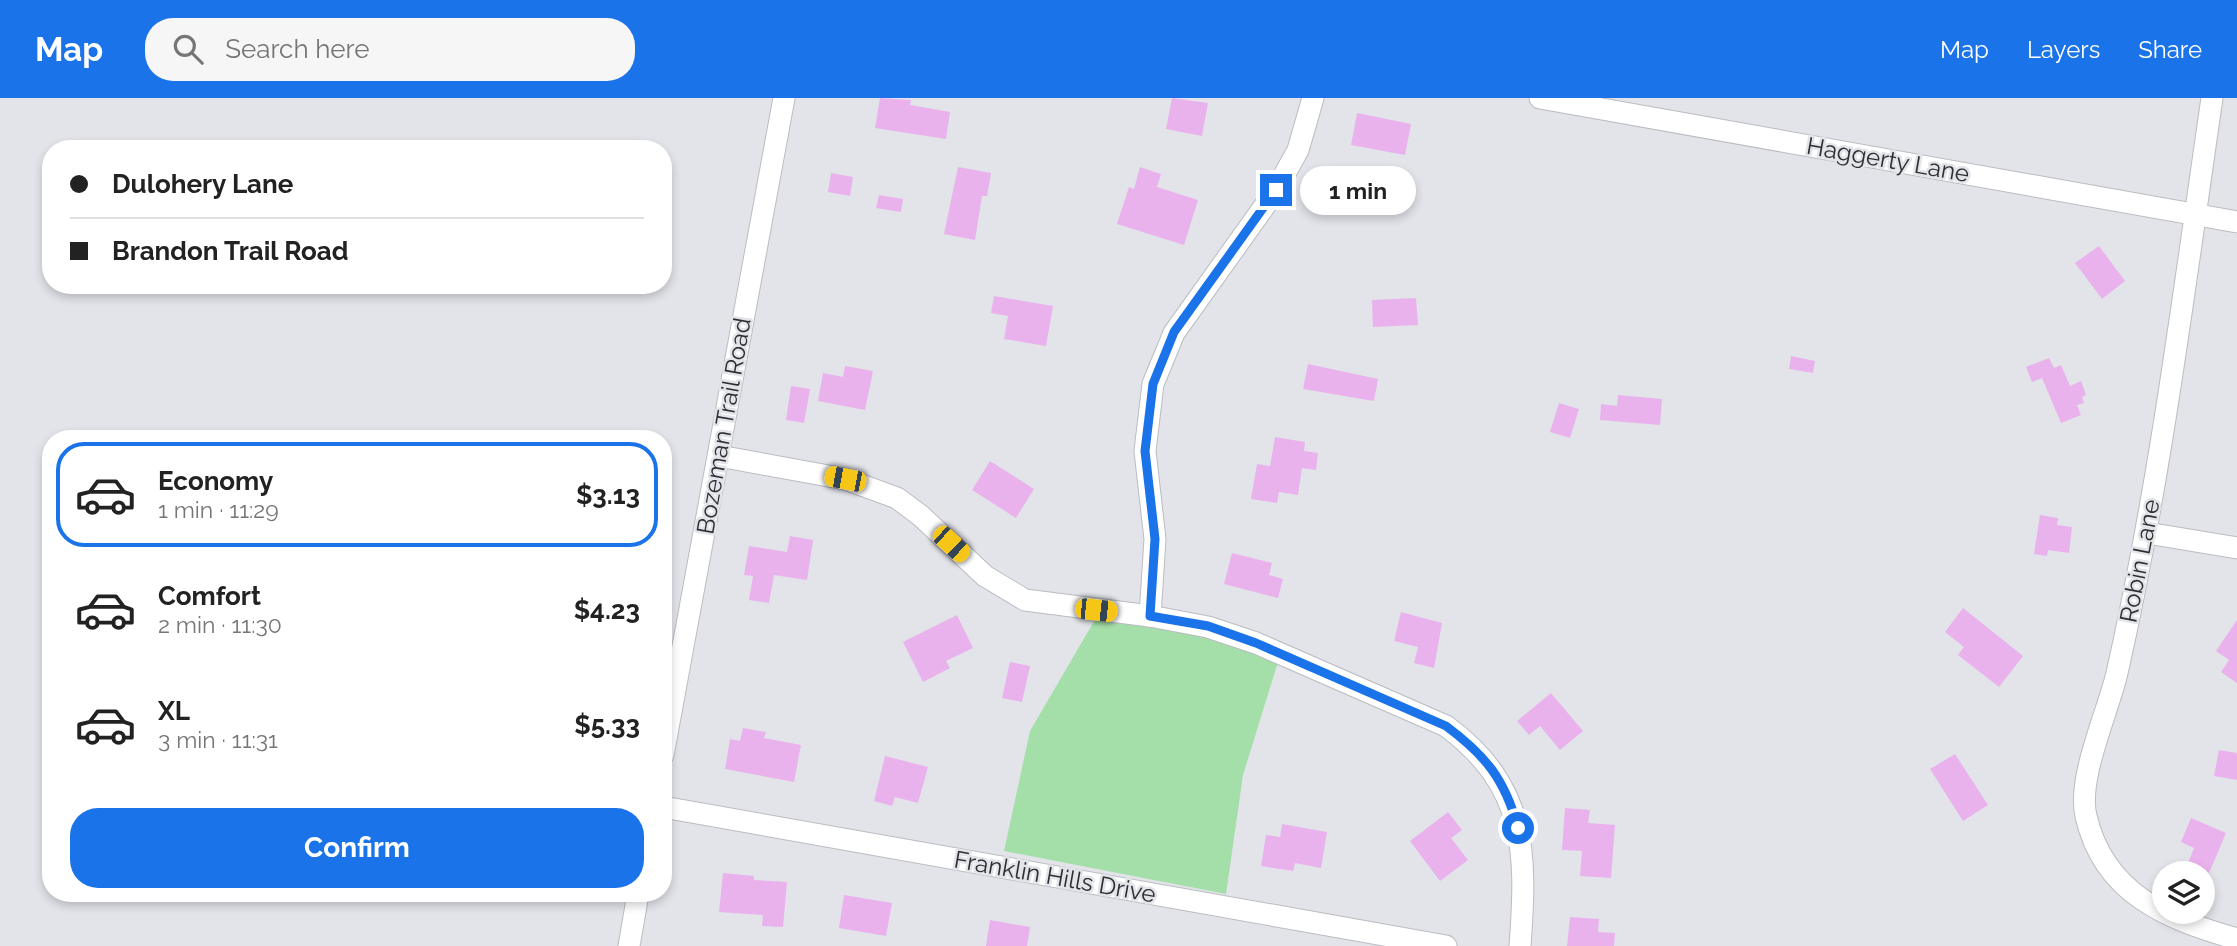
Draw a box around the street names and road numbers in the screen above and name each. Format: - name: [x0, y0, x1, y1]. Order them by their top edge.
- street label: Haggerty Lane: [1805, 131, 1972, 188]
- street label: Bozeman Trail Road: [690, 316, 757, 536]
- street label: Robin Lane: [2113, 497, 2166, 625]
- street label: Franklin Hills Drive: [952, 844, 1158, 909]

